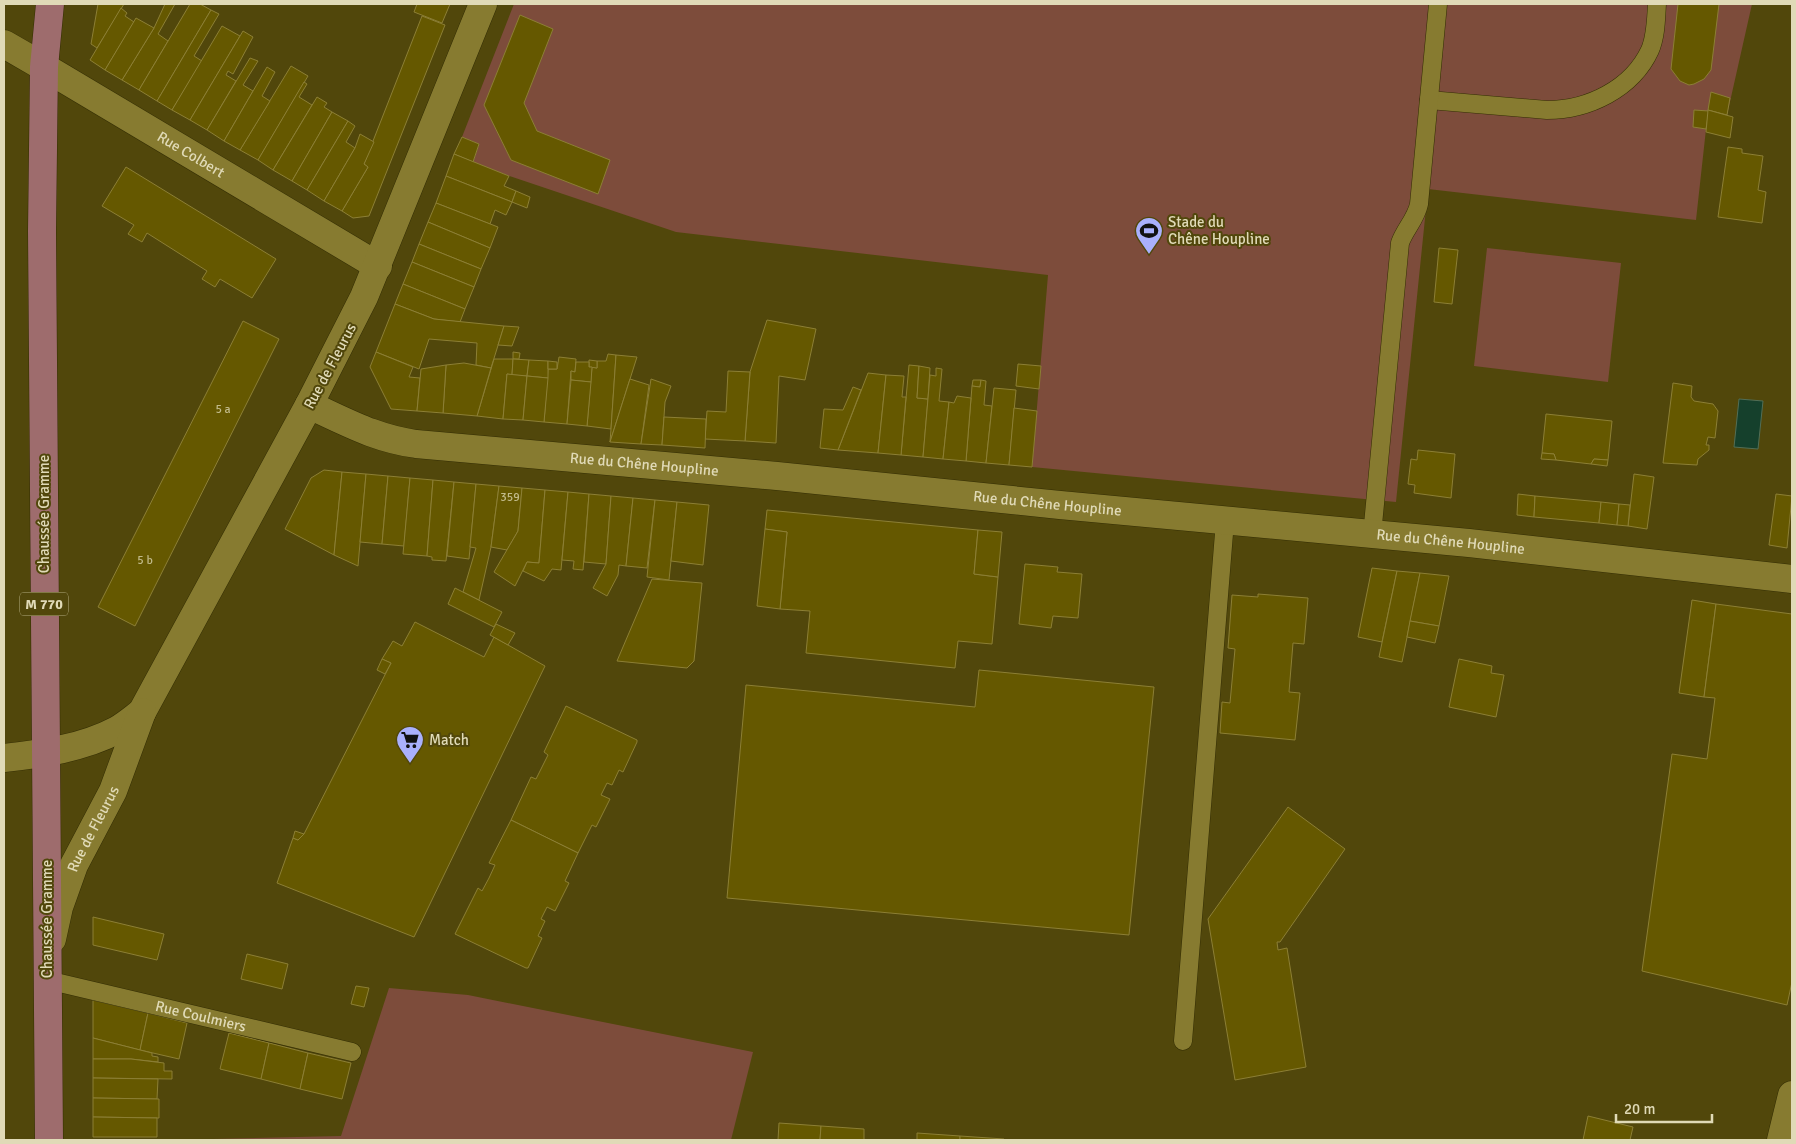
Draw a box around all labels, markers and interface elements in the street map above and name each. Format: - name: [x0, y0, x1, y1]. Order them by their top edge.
- street label: Rue Colbert: [154, 127, 228, 182]
- place label: Stade du Chêne Houpline: [1168, 213, 1270, 248]
- sports icon: Stade du Chêne Houpline: [1134, 216, 1164, 255]
- street label: Rue de Fleurus: [300, 320, 360, 412]
- house number: 5 a: [215, 402, 231, 417]
- street label: Rue du Chêne Houpline: [569, 449, 719, 480]
- street label: Chaussée Gramme: [35, 455, 53, 573]
- street label: Rue du Chêne Houpline: [972, 487, 1122, 520]
- house number: 359: [500, 490, 520, 505]
- street label: Rue du Chêne Houpline: [1376, 525, 1526, 558]
- house number: 5 b: [137, 553, 153, 568]
- road number: M 770: [20, 592, 68, 616]
- supermarket icon: Match: [395, 725, 425, 764]
- place label: Match: [429, 731, 469, 749]
- street label: Rue de Fleurus: [63, 783, 123, 874]
- street label: Chaussée Gramme: [38, 860, 56, 978]
- street label: Rue Coulmiers: [154, 997, 248, 1036]
- scale bar: [1616, 1092, 1712, 1124]
- text: 20 m: [1624, 1100, 1655, 1118]

